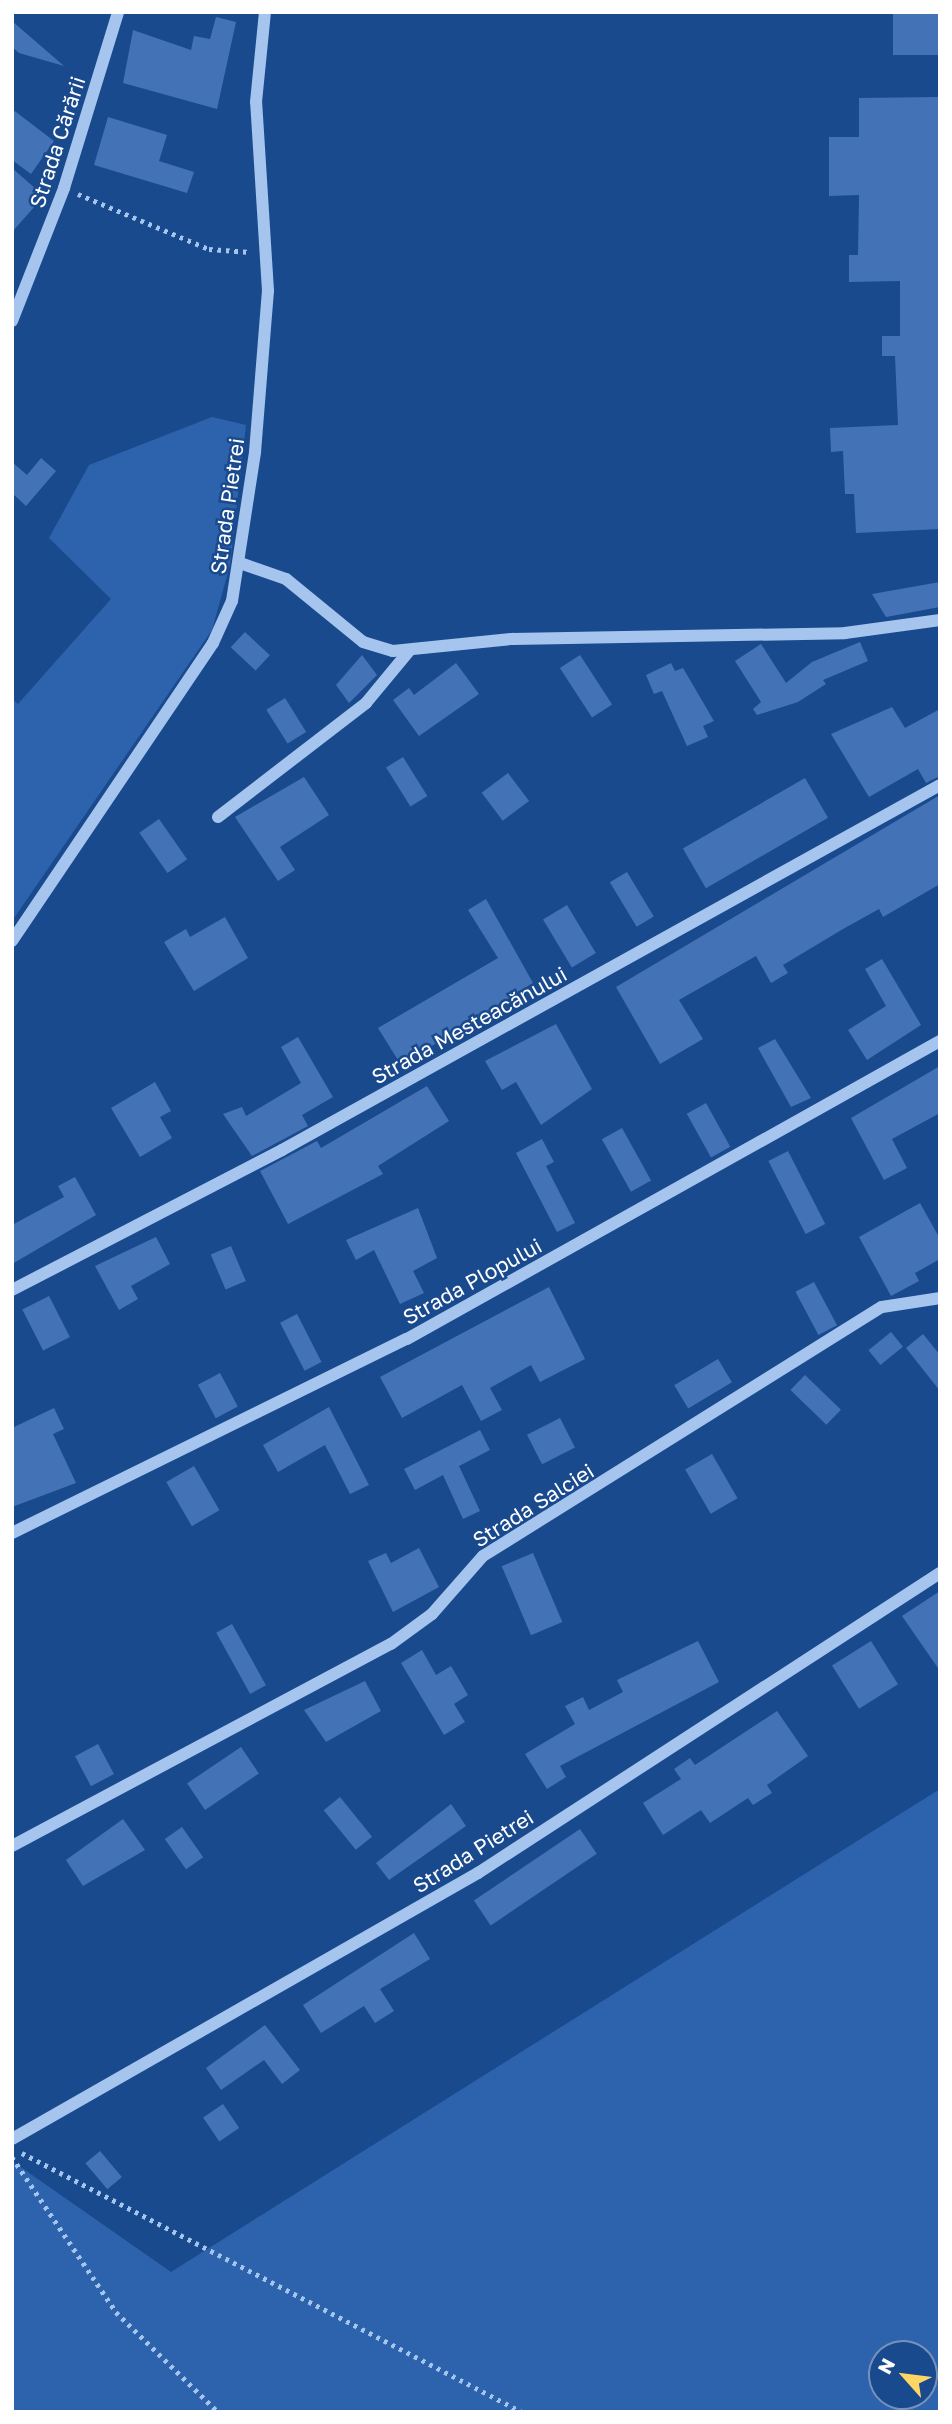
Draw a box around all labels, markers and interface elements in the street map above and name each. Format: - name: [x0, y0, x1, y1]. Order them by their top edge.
- street label: Strada Cărării: [24, 73, 90, 211]
- street label: Strada Pietrei: [205, 436, 249, 576]
- street label: Strada Mesteacănului: [367, 961, 571, 1089]
- street label: Strada Plopului: [398, 1232, 546, 1330]
- street label: Strada Salciei: [468, 1458, 598, 1552]
- street label: Strada Pietrei: [408, 1804, 538, 1898]
- north arrow: [868, 2340, 938, 2410]
- text: N: [872, 2354, 899, 2378]

